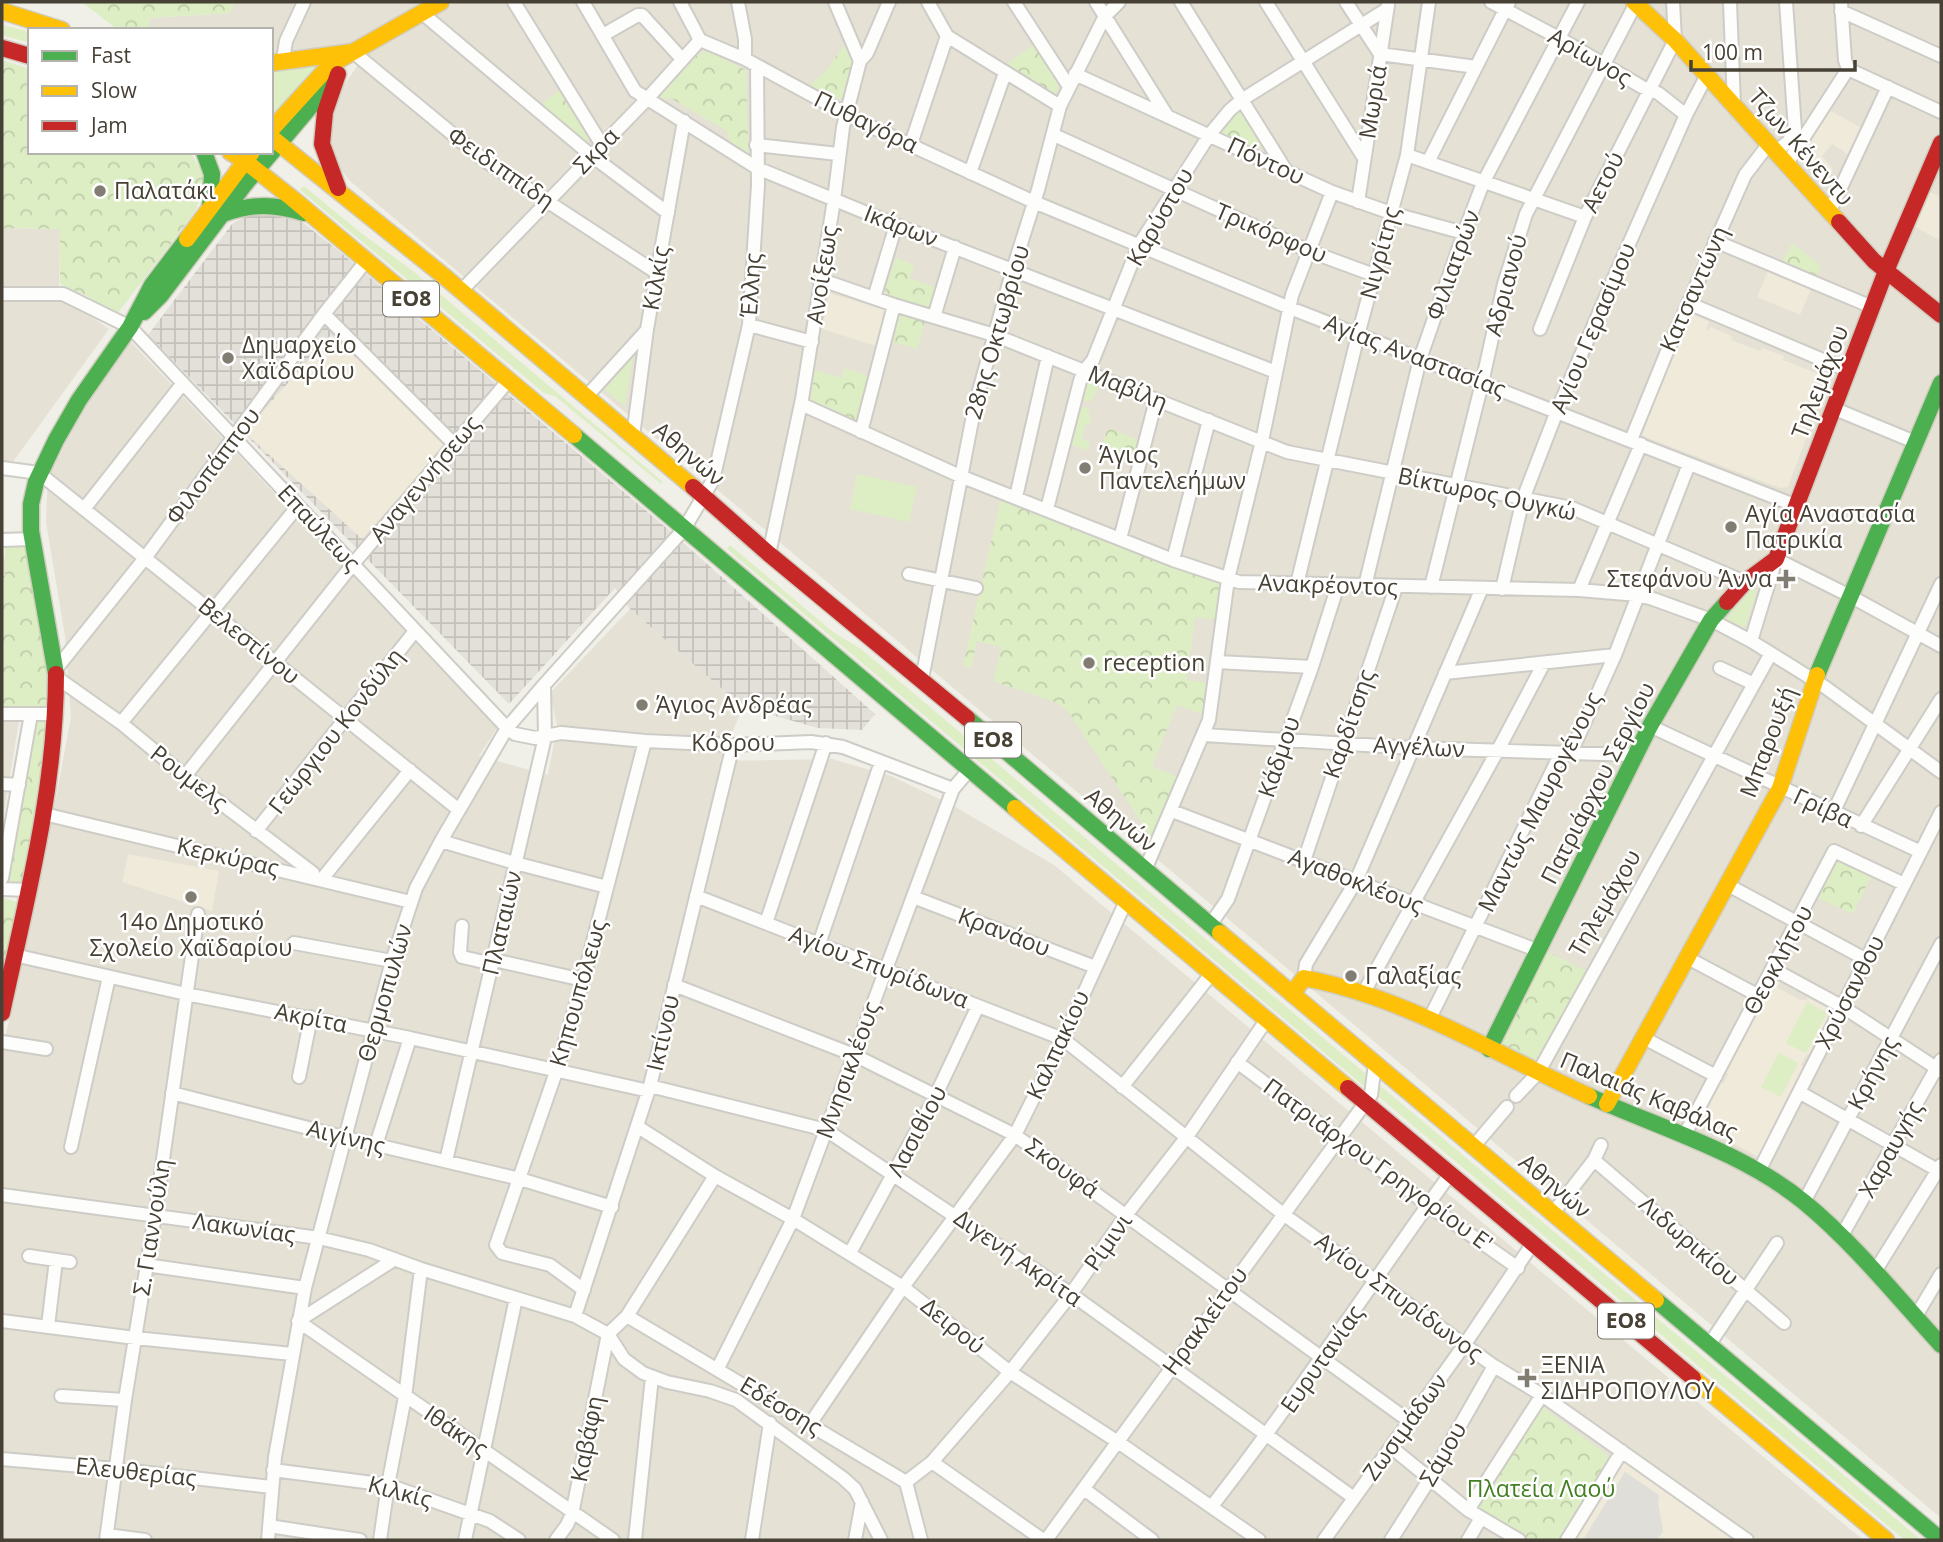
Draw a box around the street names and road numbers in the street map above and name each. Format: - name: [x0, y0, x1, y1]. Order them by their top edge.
- street label: Αρίωνος: [1543, 19, 1638, 93]
- street label: Μωριά: [1350, 63, 1394, 141]
- street label: Τζων Κένεντυ: [1742, 81, 1862, 212]
- street label: Πυθαγόρα: [809, 82, 924, 160]
- street label: Φειδιππίδη: [441, 118, 562, 216]
- street label: Σκρα: [565, 120, 625, 180]
- street label: Πόντου: [1223, 128, 1310, 192]
- street label: Αετού: [1573, 146, 1631, 217]
- street label: Καρύστου: [1118, 161, 1200, 272]
- street label: Τρικόρφου: [1211, 194, 1332, 270]
- street label: Ικάρων: [860, 196, 943, 254]
- street label: Νιγρίτης: [1351, 203, 1407, 303]
- street label: Φιλιατρών: [1417, 205, 1487, 324]
- street label: Κατσαντώνη: [1651, 221, 1735, 357]
- street label: Ανοίξεως: [797, 223, 845, 326]
- street label: Αδριανού: [1476, 230, 1534, 339]
- street label: Αγίου Γερασίμου: [1542, 237, 1643, 418]
- street label: 28ης Οκτωβρίου: [956, 241, 1036, 423]
- street label: Κιλκίς: [634, 243, 676, 313]
- street label: Έλλης: [732, 252, 768, 319]
- road number: ΕΟ8: [383, 282, 439, 316]
- street label: Αγίας Αναστασίας: [1320, 306, 1511, 404]
- street label: Τηλεμάχου: [1783, 320, 1855, 443]
- street label: Μαβίλη: [1084, 357, 1173, 418]
- street label: Φιλοπάππου: [158, 400, 267, 531]
- street label: Αναγεννήσεως: [362, 408, 487, 549]
- street label: Αθηνών: [647, 414, 732, 493]
- street label: Βίκτωρος Ουγκώ: [1395, 458, 1579, 528]
- street label: Επαύλεως: [271, 477, 368, 578]
- street label: Ανακρέοντος: [1258, 566, 1399, 602]
- street label: Βελεστίνου: [192, 589, 307, 691]
- street label: Γεώργιου Κονδύλη: [260, 641, 410, 820]
- street label: Καρδίτσης: [1314, 665, 1382, 783]
- street label: Πατριάρχου Σεργίου: [1532, 676, 1662, 889]
- street label: Μπαρουξή: [1731, 682, 1803, 802]
- street label: Μαντώς Μαυρογένους: [1470, 686, 1609, 917]
- street label: Κάδμου: [1249, 712, 1307, 802]
- road number: ΕΟ8: [965, 722, 1021, 758]
- street label: Κόδρου: [691, 726, 775, 758]
- street label: Αγγέλων: [1372, 728, 1466, 764]
- street label: Ρουμελς: [144, 737, 235, 818]
- street label: Γρίβα: [1789, 779, 1858, 835]
- street label: Αθηνών: [1079, 780, 1164, 859]
- street label: Κερκύρας: [174, 829, 282, 883]
- street label: Αγαθοκλέους: [1284, 840, 1428, 920]
- street label: Τηλεμάχου: [1561, 843, 1648, 962]
- street label: Πλαταιών: [474, 867, 529, 978]
- street label: Κρανάου: [954, 899, 1055, 963]
- street label: Θεοκλήτου: [1735, 899, 1819, 1020]
- street label: Κηπουπόλεως: [541, 915, 613, 1070]
- street label: Αγίου Σπυρίδωνα: [785, 917, 974, 1015]
- street label: Θερμοπυλών: [349, 920, 419, 1066]
- street label: Χρύσανθου: [1807, 929, 1891, 1054]
- street label: Καλπακίου: [1018, 985, 1096, 1104]
- street label: Ικτίνου: [638, 991, 686, 1074]
- street label: Ακρίτα: [272, 994, 350, 1040]
- street label: Μνησικλέους: [807, 997, 887, 1143]
- street label: Κρήνης: [1839, 1030, 1905, 1115]
- street label: Παλαιάς Καβάλας: [1556, 1043, 1743, 1147]
- street label: Πατριάρχου Γρηγορίου Ε': [1257, 1070, 1500, 1258]
- street label: Λασιθίου: [879, 1079, 953, 1182]
- street label: Χαραυγής: [1850, 1094, 1930, 1203]
- street label: Αιγίνης: [304, 1111, 389, 1161]
- street label: Σκουφά: [1019, 1130, 1106, 1205]
- street label: Αθηνών: [1513, 1146, 1598, 1225]
- street label: Σ. Γιαννούλη: [124, 1156, 178, 1298]
- street label: Λιδωρικίου: [1633, 1188, 1746, 1293]
- street label: Διγενή Ακρίτα: [948, 1201, 1089, 1313]
- street label: Λακωνίας: [191, 1204, 297, 1250]
- street label: Ρίμινι: [1076, 1206, 1139, 1277]
- street label: Αγίου Σπυρίδωνος: [1309, 1224, 1490, 1368]
- street label: Ηρακλείτου: [1154, 1260, 1254, 1381]
- street label: Δειρού: [915, 1290, 992, 1361]
- street label: Ευρυτανίας: [1272, 1298, 1370, 1419]
- road number: ΕΟ8: [1598, 1304, 1654, 1338]
- street label: Ζωσιμάδων: [1354, 1366, 1454, 1486]
- street label: Εδέσσης: [734, 1368, 829, 1442]
- street label: Καβάφη: [562, 1393, 610, 1485]
- street label: Ιθάκης: [418, 1397, 495, 1463]
- street label: Σάμου: [1411, 1416, 1473, 1491]
- street label: Ελευθερίας: [74, 1449, 198, 1493]
- street label: Κιλκίς: [365, 1467, 436, 1515]

